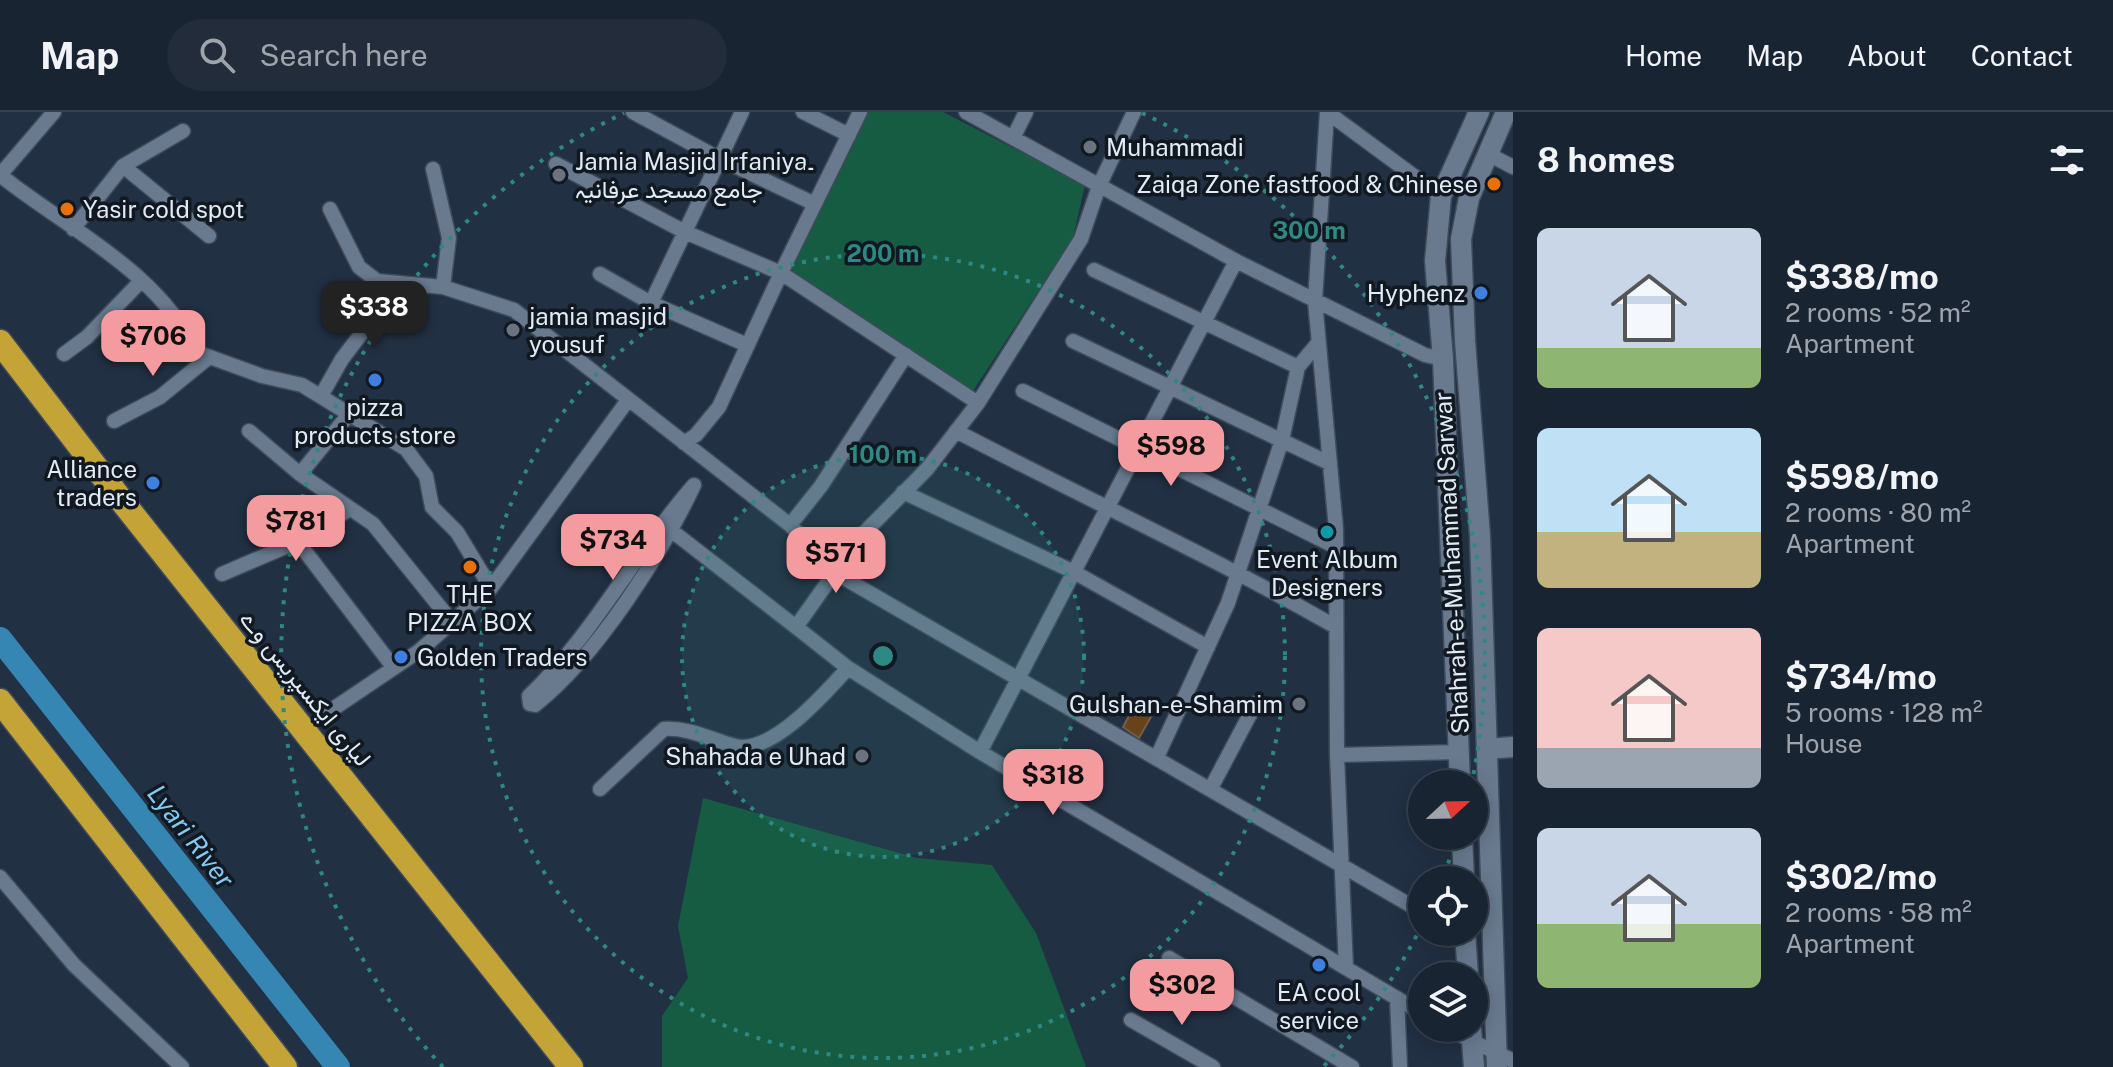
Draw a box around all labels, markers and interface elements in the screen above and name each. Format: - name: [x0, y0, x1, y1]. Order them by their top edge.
- search box: [167, 19, 727, 91]
- text: Map: [40, 33, 119, 78]
- icon: search: [195, 33, 239, 77]
- text: Search here: [259, 37, 428, 73]
- text: Home: [1625, 39, 1702, 72]
- text: Map: [1746, 39, 1803, 72]
- text: About: [1847, 39, 1927, 72]
- text: Contact: [1971, 39, 2073, 72]
- place label: Muhammadi: [1106, 133, 1244, 161]
- marker: Muhammadi: [1081, 138, 1099, 156]
- icon: filters: [2045, 138, 2089, 182]
- text: 8 homes: [1537, 140, 1675, 180]
- place label: Jamia Masjid Irfaniya۔ جامع مسجد عرفانیہ: [575, 147, 814, 207]
- marker: Jamia Masjid Irfaniya۔ جامع مسجد عرفانیہ: [550, 166, 568, 184]
- place label: Zaiqa Zone fastfood & Chinese: [1136, 170, 1478, 198]
- marker: Zaiqa Zone fastfood & Chinese: [1485, 175, 1503, 193]
- place label: Yasir cold spot: [83, 195, 244, 223]
- marker: Yasir cold spot: [58, 200, 76, 218]
- text: 300 m: [1272, 216, 1346, 244]
- text: 200 m: [846, 239, 920, 267]
- text: $338/mo: [1785, 257, 1939, 297]
- icon: home: [1601, 260, 1697, 356]
- place label: Hyphenz: [1367, 279, 1465, 307]
- pin: $338: [327, 281, 421, 349]
- marker: Hyphenz: [1472, 284, 1490, 302]
- text: $338: [339, 291, 409, 322]
- text: 2 rooms · 52 m²: [1785, 297, 1971, 328]
- place label: jamia masjid yousuf: [528, 302, 667, 358]
- pin: $706: [106, 310, 200, 378]
- text: $706: [119, 320, 187, 351]
- marker: jamia masjid yousuf: [504, 321, 522, 339]
- text: Apartment: [1785, 328, 1915, 359]
- marker: pizza products store: [366, 371, 384, 389]
- street label: Shahrah-e-Muhammad Sarwar: [1428, 391, 1474, 735]
- place label: pizza products store: [294, 393, 456, 449]
- pin: $598: [1124, 420, 1218, 488]
- text: $598: [1136, 430, 1206, 461]
- text: 100 m: [849, 440, 917, 468]
- place label: Alliance traders: [46, 455, 137, 511]
- text: $598/mo: [1785, 457, 1939, 497]
- icon: home: [1601, 460, 1697, 556]
- marker: Alliance traders: [144, 474, 162, 492]
- pin: $781: [249, 495, 343, 563]
- text: 2 rooms · 80 m²: [1785, 497, 1971, 528]
- text: $781: [265, 505, 327, 536]
- pin: $734: [566, 514, 660, 582]
- marker: Event Album Designers: [1318, 523, 1336, 541]
- text: $734: [579, 524, 647, 555]
- pin: $571: [789, 527, 883, 595]
- text: Apartment: [1785, 528, 1915, 559]
- text: $571: [805, 537, 867, 568]
- place label: Event Album Designers: [1256, 545, 1398, 601]
- marker: THE PIZZA BOX: [461, 558, 479, 576]
- place label: THE PIZZA BOX: [407, 580, 533, 636]
- street label: لیاری ایکسپریس وے: [232, 605, 377, 773]
- centre of rings: [869, 642, 897, 670]
- place label: Golden Traders: [417, 643, 587, 671]
- marker: Golden Traders: [392, 648, 410, 666]
- text: $734/mo: [1785, 657, 1937, 697]
- icon: home: [1601, 660, 1697, 756]
- place label: Gulshan-e-Shamim: [1069, 690, 1283, 718]
- marker: Gulshan-e-Shamim: [1290, 695, 1308, 713]
- text: 5 rooms · 128 m²: [1785, 697, 1982, 728]
- text: House: [1785, 728, 1862, 759]
- place label: Shahada e Uhad: [665, 742, 846, 770]
- marker: Shahada e Uhad: [853, 747, 871, 765]
- pin: $318: [1006, 749, 1100, 817]
- text: $318: [1021, 759, 1085, 790]
- north arrow: [1408, 770, 1488, 850]
- map controls: [1408, 770, 1488, 1042]
- water label: Lyari River: [141, 778, 241, 894]
- text: $302/mo: [1785, 857, 1937, 897]
- icon: home: [1601, 860, 1697, 956]
- button: locate: [1408, 866, 1488, 946]
- text: 2 rooms · 58 m²: [1785, 897, 1972, 928]
- text: Apartment: [1785, 928, 1915, 959]
- marker: EA cool service: [1310, 956, 1328, 974]
- pin: $302: [1135, 959, 1229, 1027]
- button: layers: [1408, 962, 1488, 1042]
- text: $302: [1148, 969, 1216, 1000]
- place label: EA cool service: [1277, 978, 1361, 1034]

